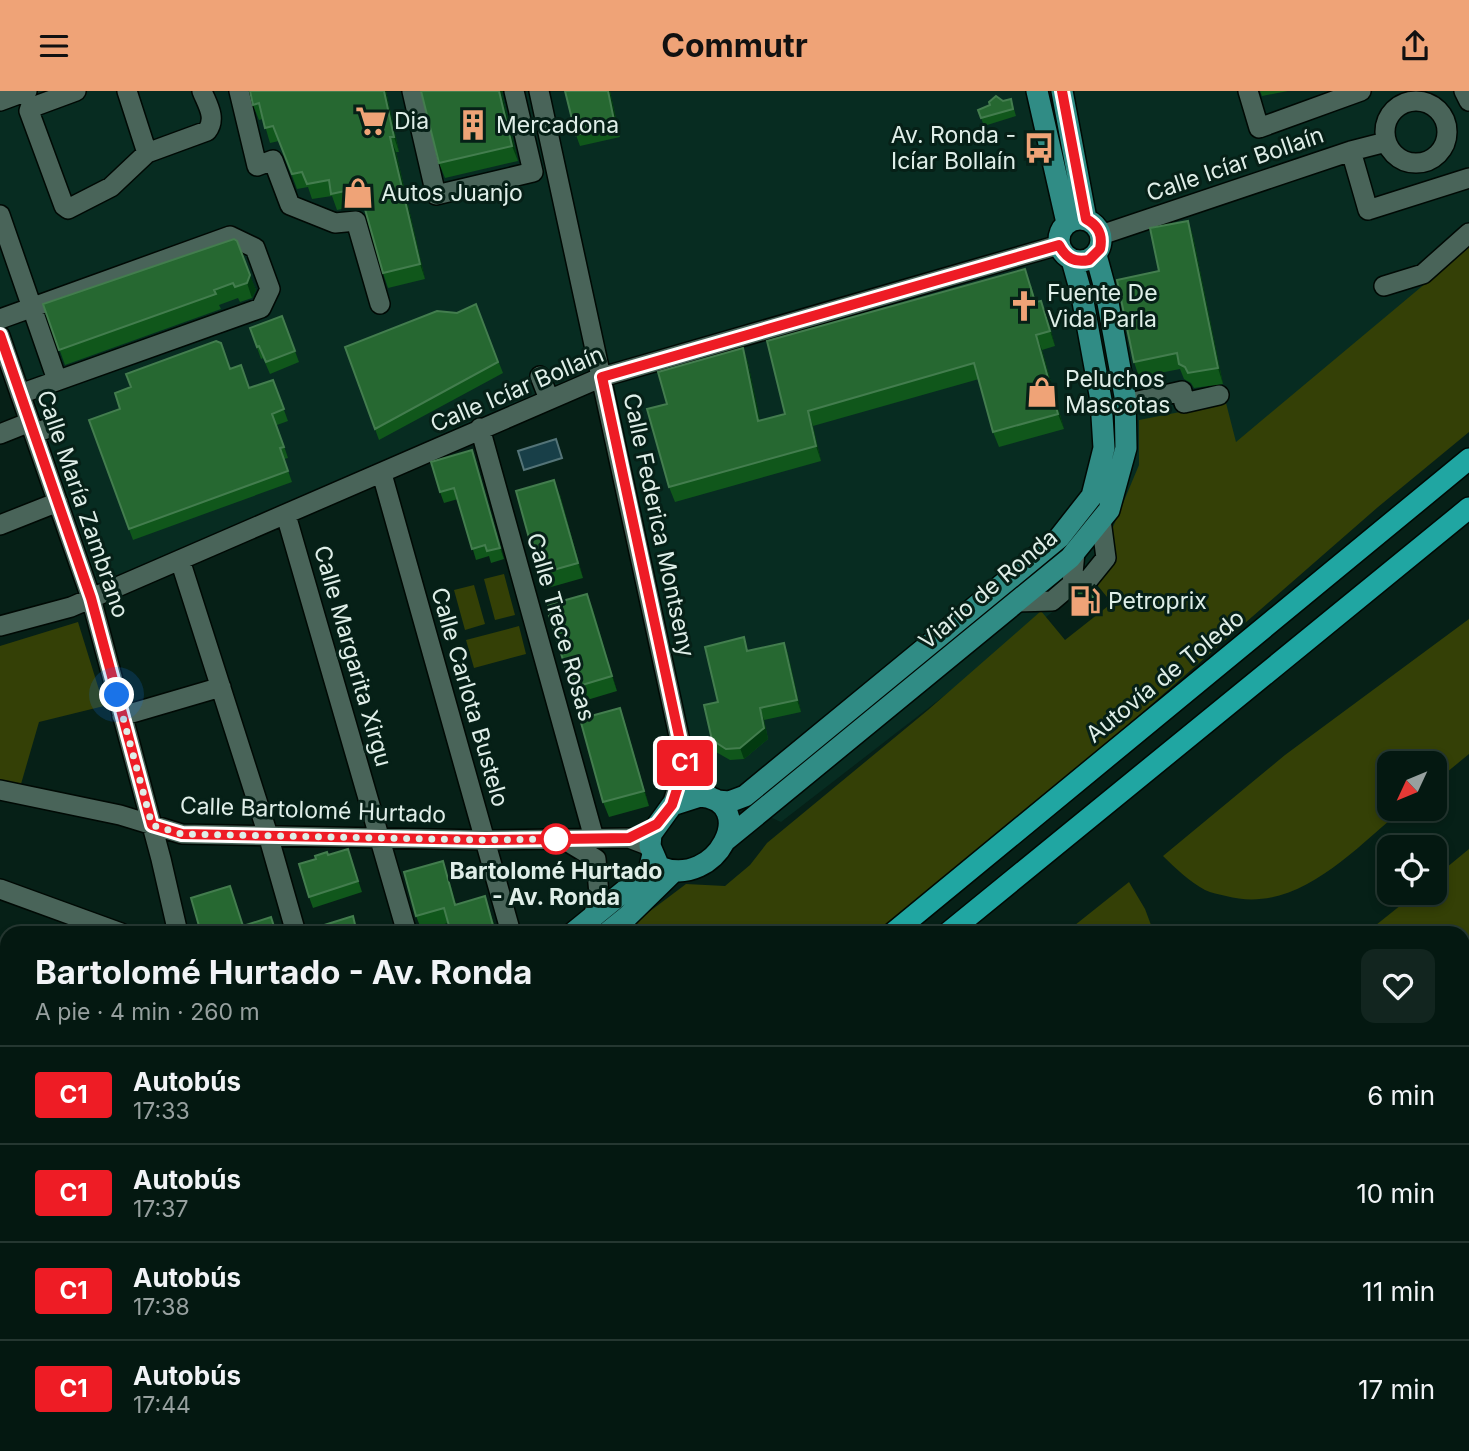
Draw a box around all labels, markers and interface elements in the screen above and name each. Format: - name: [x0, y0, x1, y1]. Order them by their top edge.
- text: Commutr: [661, 26, 808, 65]
- icon: menu: [35, 27, 73, 65]
- icon: share: [1396, 27, 1434, 65]
- supermarket icon: Dia: [354, 104, 388, 138]
- place label: Dia: [394, 107, 429, 135]
- building icon: Mercadona: [456, 108, 490, 142]
- place label: Mercadona: [496, 111, 619, 139]
- place label: Av. Ronda - Icíar Bollaín: [891, 121, 1016, 175]
- street label: Calle Icíar Bollaín: [1143, 121, 1327, 207]
- bus stop icon: Av. Ronda - Icíar Bollaín: [1022, 131, 1056, 165]
- shop icon: Autos Juanjo: [341, 176, 375, 210]
- place label: Autos Juanjo: [381, 179, 523, 207]
- place label: Fuente De Vida Parla: [1047, 279, 1158, 333]
- church icon: Fuente De Vida Parla: [1007, 289, 1041, 323]
- street label: Calle Icíar Bollaín: [426, 340, 608, 438]
- place label: Peluchos Mascotas: [1065, 365, 1170, 419]
- shop icon: Peluchos Mascotas: [1025, 375, 1059, 409]
- street label: Calle María Zambrano: [31, 386, 135, 622]
- street label: Calle Federica Montseny: [617, 391, 701, 659]
- street label: Viario de Ronda: [913, 523, 1063, 655]
- street label: Calle Trece Rosas: [521, 530, 601, 724]
- street label: Calle Margarita Xirgu: [308, 542, 398, 770]
- street label: Calle Carlota Bustelo: [425, 584, 515, 810]
- fuel station icon: Petroprix: [1068, 584, 1102, 618]
- place label: Petroprix: [1108, 587, 1207, 615]
- street label: Autovía de Toledo: [1080, 604, 1250, 748]
- your location: [99, 677, 134, 712]
- line badge: C1: [654, 740, 716, 786]
- text: C1: [671, 748, 699, 777]
- north arrow: [1377, 751, 1447, 821]
- map controls: [1377, 751, 1447, 905]
- street label: Calle Bartolomé Hurtado: [179, 791, 447, 829]
- marker: Bartolomé Hurtado - Av. Ronda: [541, 824, 571, 854]
- button: locate: [1377, 835, 1447, 905]
- place label: Bartolomé Hurtado - Av. Ronda: [450, 857, 662, 911]
- button: heart: [1361, 949, 1435, 1023]
- text: Bartolomé Hurtado - Av. Ronda: [35, 952, 532, 992]
- text: A pie · 4 min · 260 m: [35, 998, 260, 1026]
- text: Autobús: [133, 1066, 241, 1097]
- text: C1: [59, 1080, 88, 1109]
- text: 6 min: [1367, 1080, 1435, 1111]
- text: 17:33: [133, 1097, 190, 1125]
- text: Autobús: [133, 1164, 241, 1195]
- text: C1: [59, 1178, 88, 1207]
- text: 10 min: [1356, 1178, 1435, 1209]
- text: 17:37: [133, 1195, 188, 1223]
- text: Autobús: [133, 1262, 241, 1293]
- text: C1: [59, 1276, 88, 1305]
- text: 11 min: [1362, 1276, 1435, 1307]
- text: 17:38: [133, 1293, 190, 1321]
- text: Autobús: [133, 1360, 241, 1391]
- text: C1: [59, 1374, 88, 1403]
- text: 17 min: [1358, 1374, 1435, 1405]
- text: 17:44: [133, 1391, 191, 1419]

